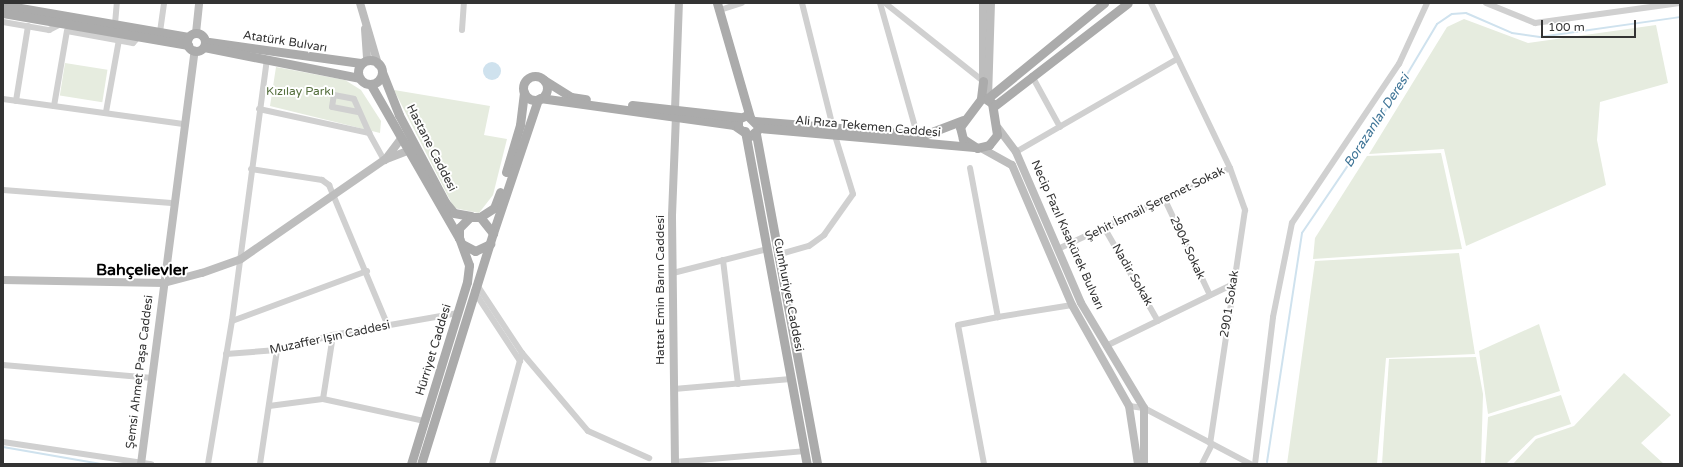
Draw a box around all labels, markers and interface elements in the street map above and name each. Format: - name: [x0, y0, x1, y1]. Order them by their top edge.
- scale bar: [1543, 12, 1638, 38]
- text: 100 m: [1548, 20, 1585, 34]
- street label: Atatürk Bulvarı: [242, 28, 328, 56]
- water label: Borazanlar Deresi: [1341, 71, 1413, 171]
- park label: Kızılay Parkı: [266, 85, 334, 99]
- street label: Hastane Caddesi: [403, 102, 459, 194]
- street label: Ali Rıza Tekemen Caddesi: [795, 113, 941, 141]
- street label: Necip Fazıl Kısakürek Bulvarı: [1027, 158, 1107, 312]
- street label: Şehit İsmail Şeremet Sokak: [1083, 164, 1227, 244]
- street label: 2904 Sokak: [1166, 214, 1208, 282]
- street label: Hattat Emin Barın Caddesi: [654, 215, 668, 365]
- street label: Cumhuriyet Caddesi: [770, 237, 806, 353]
- street label: Nadir Sokak: [1109, 242, 1155, 308]
- district label: Bahçelievler: [96, 260, 188, 280]
- street label: 2901 Sokak: [1218, 269, 1242, 339]
- street label: Şemsi Ahmet Paşa Caddesi: [123, 294, 157, 450]
- street label: Hürriyet Caddesi: [413, 302, 455, 398]
- street label: Muzaffer Işın Caddesi: [268, 318, 392, 358]

